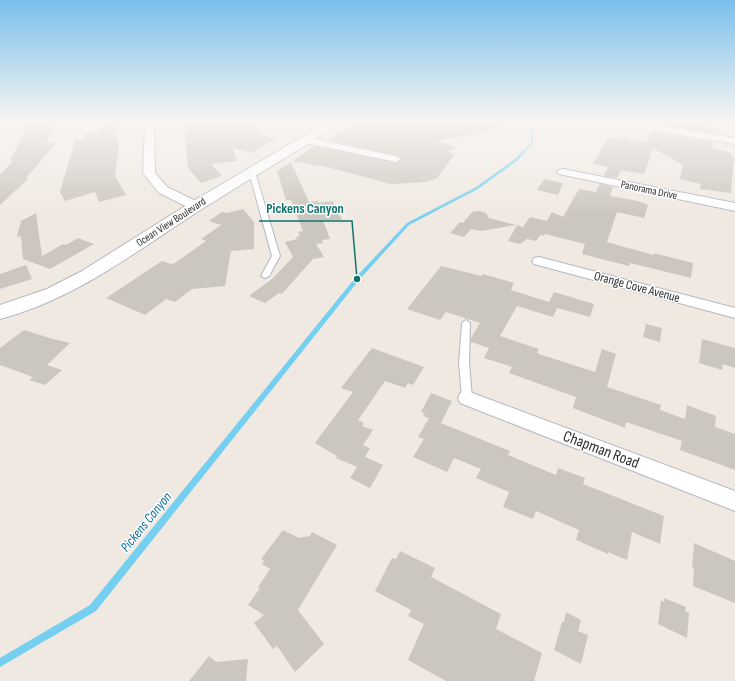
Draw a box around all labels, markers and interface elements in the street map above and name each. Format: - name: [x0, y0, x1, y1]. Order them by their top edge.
- street label: Panorama Drive: [620, 178, 678, 202]
- street label: Ocean View Boulevard: [134, 194, 209, 249]
- callout: Pickens Canyon: [259, 195, 352, 221]
- text: Pickens Canyon: [266, 200, 344, 217]
- street label: Orange Cove Avenue: [592, 268, 682, 306]
- street label: Chapman Road: [560, 427, 642, 473]
- water label: Pickens Canyon: [117, 489, 175, 555]

